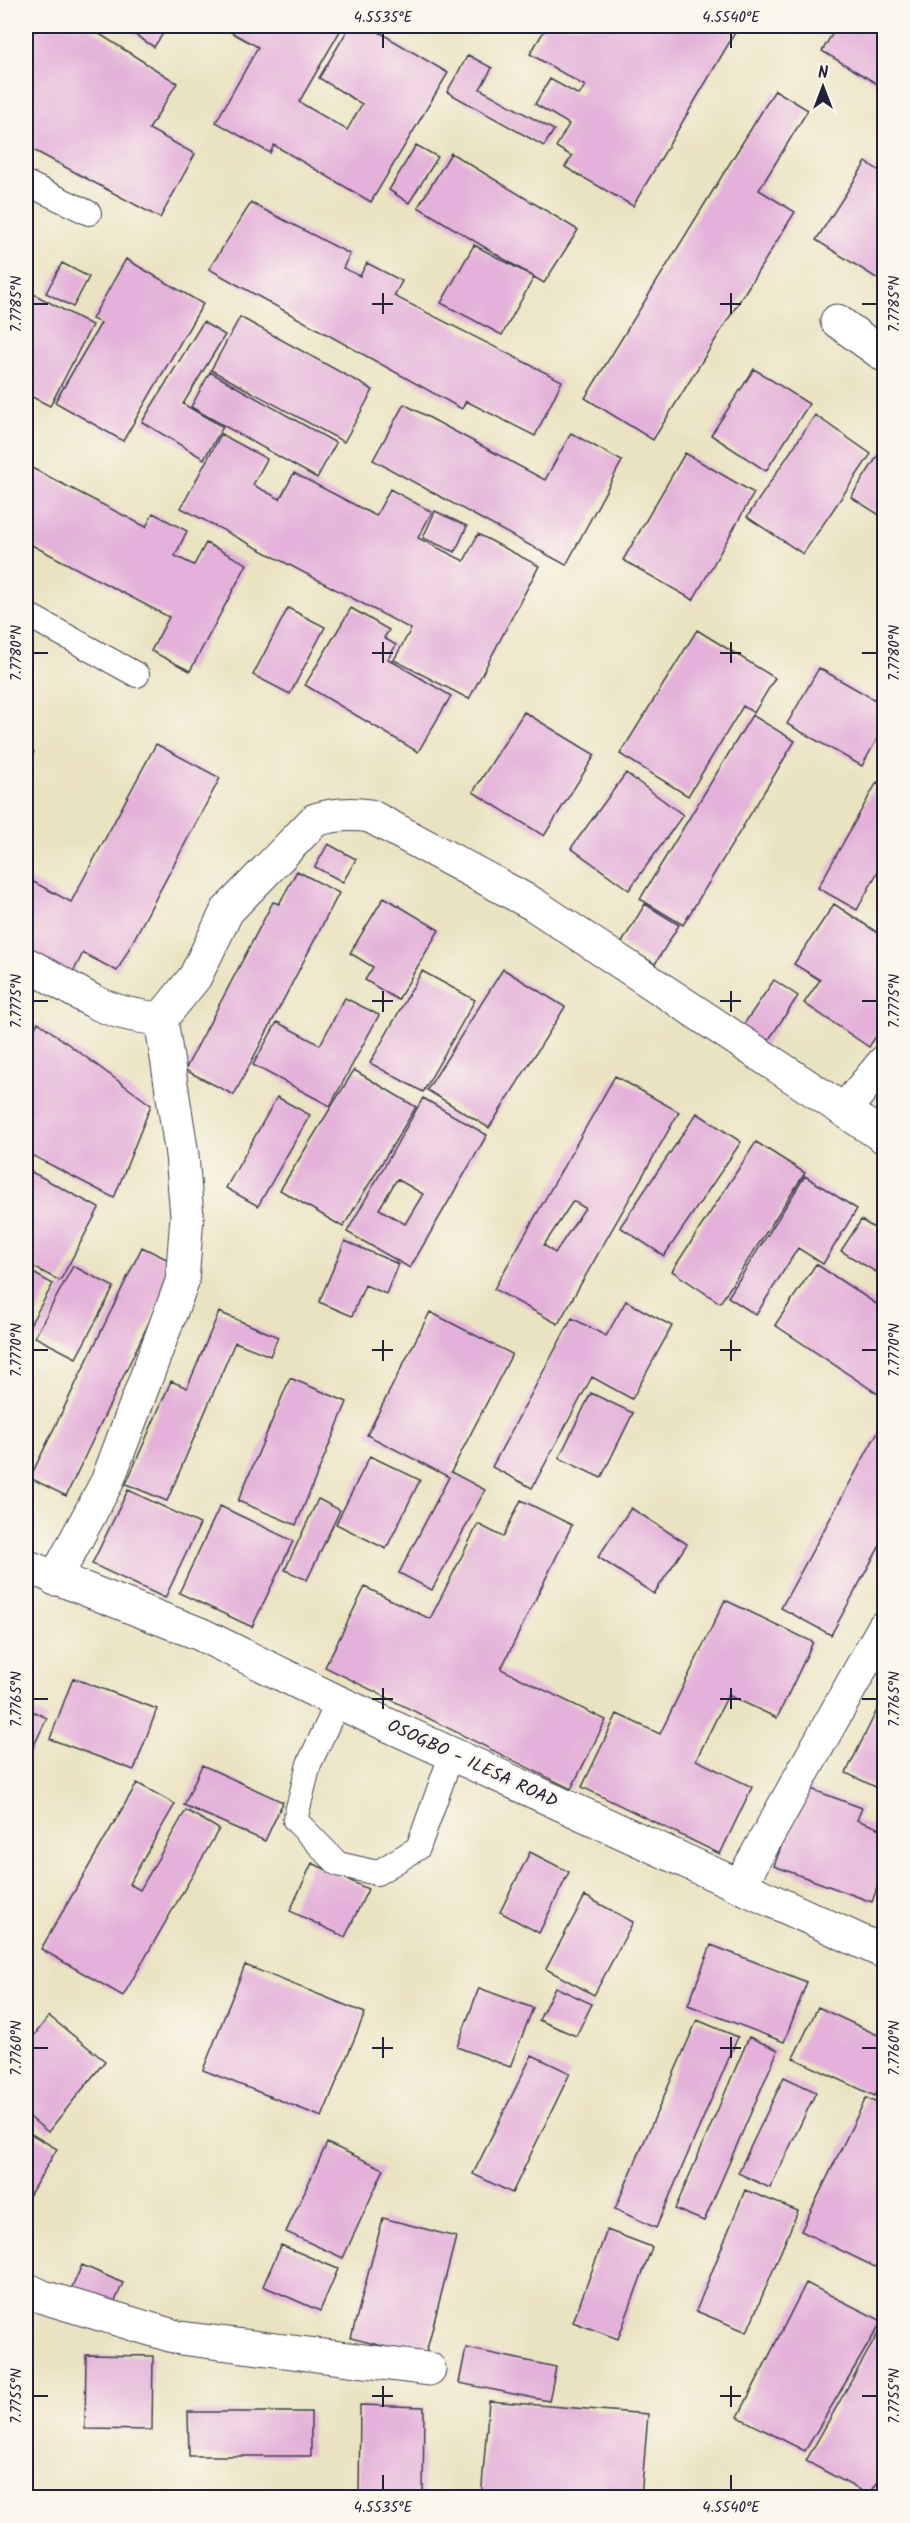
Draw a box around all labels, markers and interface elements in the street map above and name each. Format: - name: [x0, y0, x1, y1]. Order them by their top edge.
- text: 4.5535°E: [354, 6, 413, 30]
- text: 4.5540°E: [702, 6, 761, 30]
- north arrow: [793, 57, 853, 117]
- text: N: [818, 61, 828, 86]
- text: 7.7785°N: [5, 276, 29, 332]
- text: 7.7785°N: [883, 276, 907, 332]
- text: 7.7780°N: [5, 625, 29, 681]
- text: 7.7780°N: [883, 625, 907, 681]
- text: 7.7775°N: [5, 974, 29, 1028]
- text: 7.7775°N: [883, 974, 907, 1028]
- text: 7.7770°N: [5, 1323, 29, 1377]
- text: 7.7770°N: [883, 1323, 907, 1377]
- text: 7.7765°N: [5, 1671, 29, 1727]
- text: 7.7765°N: [883, 1671, 907, 1727]
- street label: OSOGBO - ILESA ROAD: [382, 1712, 563, 1817]
- text: 7.7760°N: [5, 2020, 29, 2076]
- text: 7.7760°N: [883, 2020, 907, 2076]
- text: 7.7755°N: [5, 2368, 29, 2424]
- text: 7.7755°N: [883, 2368, 907, 2424]
- text: 4.5535°E: [354, 2496, 413, 2520]
- text: 4.5540°E: [702, 2496, 761, 2520]

